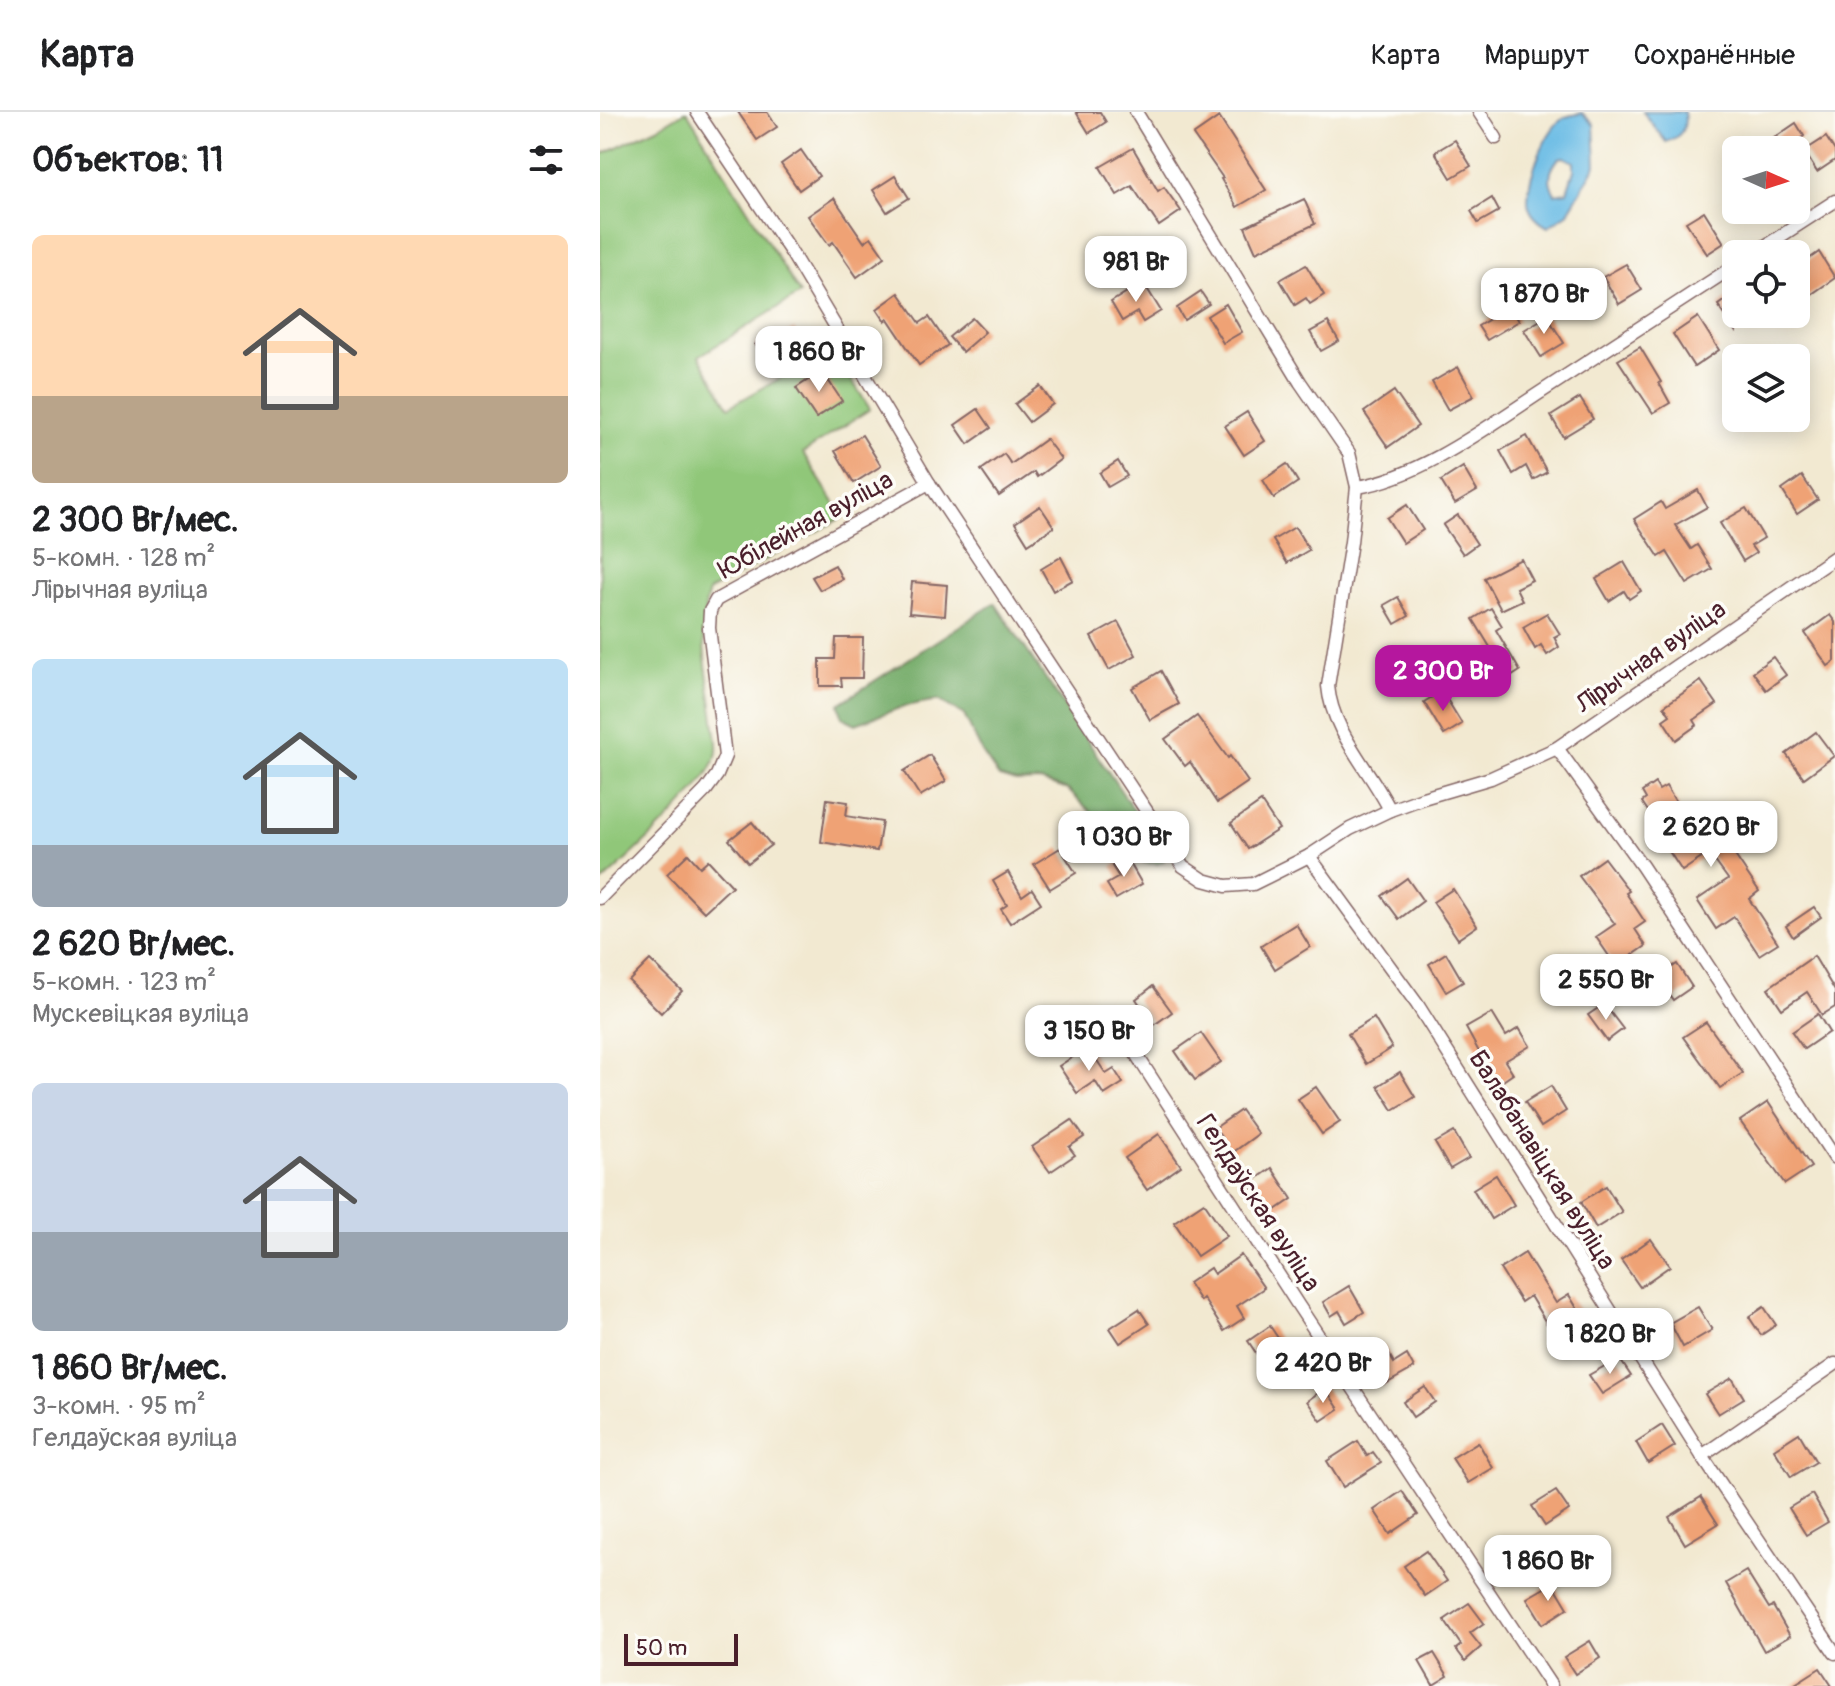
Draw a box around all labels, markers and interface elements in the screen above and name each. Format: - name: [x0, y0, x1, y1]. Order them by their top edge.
- text: Карта: [40, 31, 134, 79]
- text: Карта: [1371, 38, 1440, 73]
- text: Маршрут: [1484, 38, 1590, 73]
- text: Сохранённые: [1634, 38, 1795, 73]
- north arrow: [1722, 136, 1810, 224]
- map controls: [1722, 136, 1810, 432]
- icon: filters: [524, 138, 568, 182]
- text: Объектов: 11: [32, 139, 224, 182]
- pin: 981 Br: [1071, 236, 1201, 304]
- button: locate: [1722, 240, 1810, 328]
- text: 981 Br: [1103, 246, 1169, 278]
- pin: 1 870 Br: [1461, 268, 1627, 336]
- text: 1 870 Br: [1499, 278, 1589, 310]
- icon: home: [228, 287, 372, 431]
- pin: 1 860 Br: [736, 326, 902, 394]
- text: 1 860 Br: [773, 336, 865, 368]
- button: layers: [1722, 344, 1810, 432]
- street label: Юбілейная вуліца: [713, 464, 899, 586]
- text: 2 300 Br/мес.: [32, 499, 239, 542]
- text: 5-комн. · 128 m²: [32, 542, 215, 574]
- text: Лірычная вуліца: [32, 574, 208, 606]
- street label: Лірычная вуліца: [1569, 593, 1732, 721]
- pin: 2 300 Br: [1360, 645, 1526, 713]
- text: 2 300 Br: [1393, 655, 1493, 687]
- icon: home: [228, 711, 372, 855]
- pin: 2 620 Br: [1628, 801, 1794, 869]
- pin: 1 030 Br: [1041, 811, 1207, 879]
- text: 2 620 Br: [1662, 811, 1760, 843]
- text: 1 030 Br: [1076, 821, 1172, 853]
- text: 2 620 Br/мес.: [32, 923, 235, 966]
- pin: 2 550 Br: [1523, 954, 1689, 1022]
- text: 2 550 Br: [1558, 964, 1654, 996]
- text: 5-комн. · 123 m²: [32, 966, 216, 998]
- text: Мускевіцкая вуліца: [32, 998, 249, 1030]
- pin: 3 150 Br: [1006, 1005, 1172, 1073]
- text: 3 150 Br: [1043, 1015, 1135, 1047]
- street label: Балабанавіцкая вуліца: [1462, 1044, 1622, 1276]
- street label: Гелдаўская вуліца: [1189, 1108, 1327, 1298]
- icon: home: [228, 1135, 372, 1279]
- pin: 1 820 Br: [1527, 1308, 1693, 1376]
- text: 1 820 Br: [1565, 1318, 1655, 1350]
- pin: 2 420 Br: [1240, 1337, 1406, 1405]
- text: 1 860 Br/мес.: [32, 1347, 228, 1390]
- text: 2 420 Br: [1274, 1347, 1372, 1379]
- text: 3-комн. · 95 m²: [32, 1390, 206, 1422]
- text: Гелдаўская вуліца: [32, 1422, 237, 1454]
- pin: 1 860 Br: [1465, 1535, 1631, 1603]
- text: 1 860 Br: [1502, 1545, 1594, 1577]
- scale bar: [624, 1630, 738, 1666]
- text: 50 m: [636, 1634, 687, 1662]

